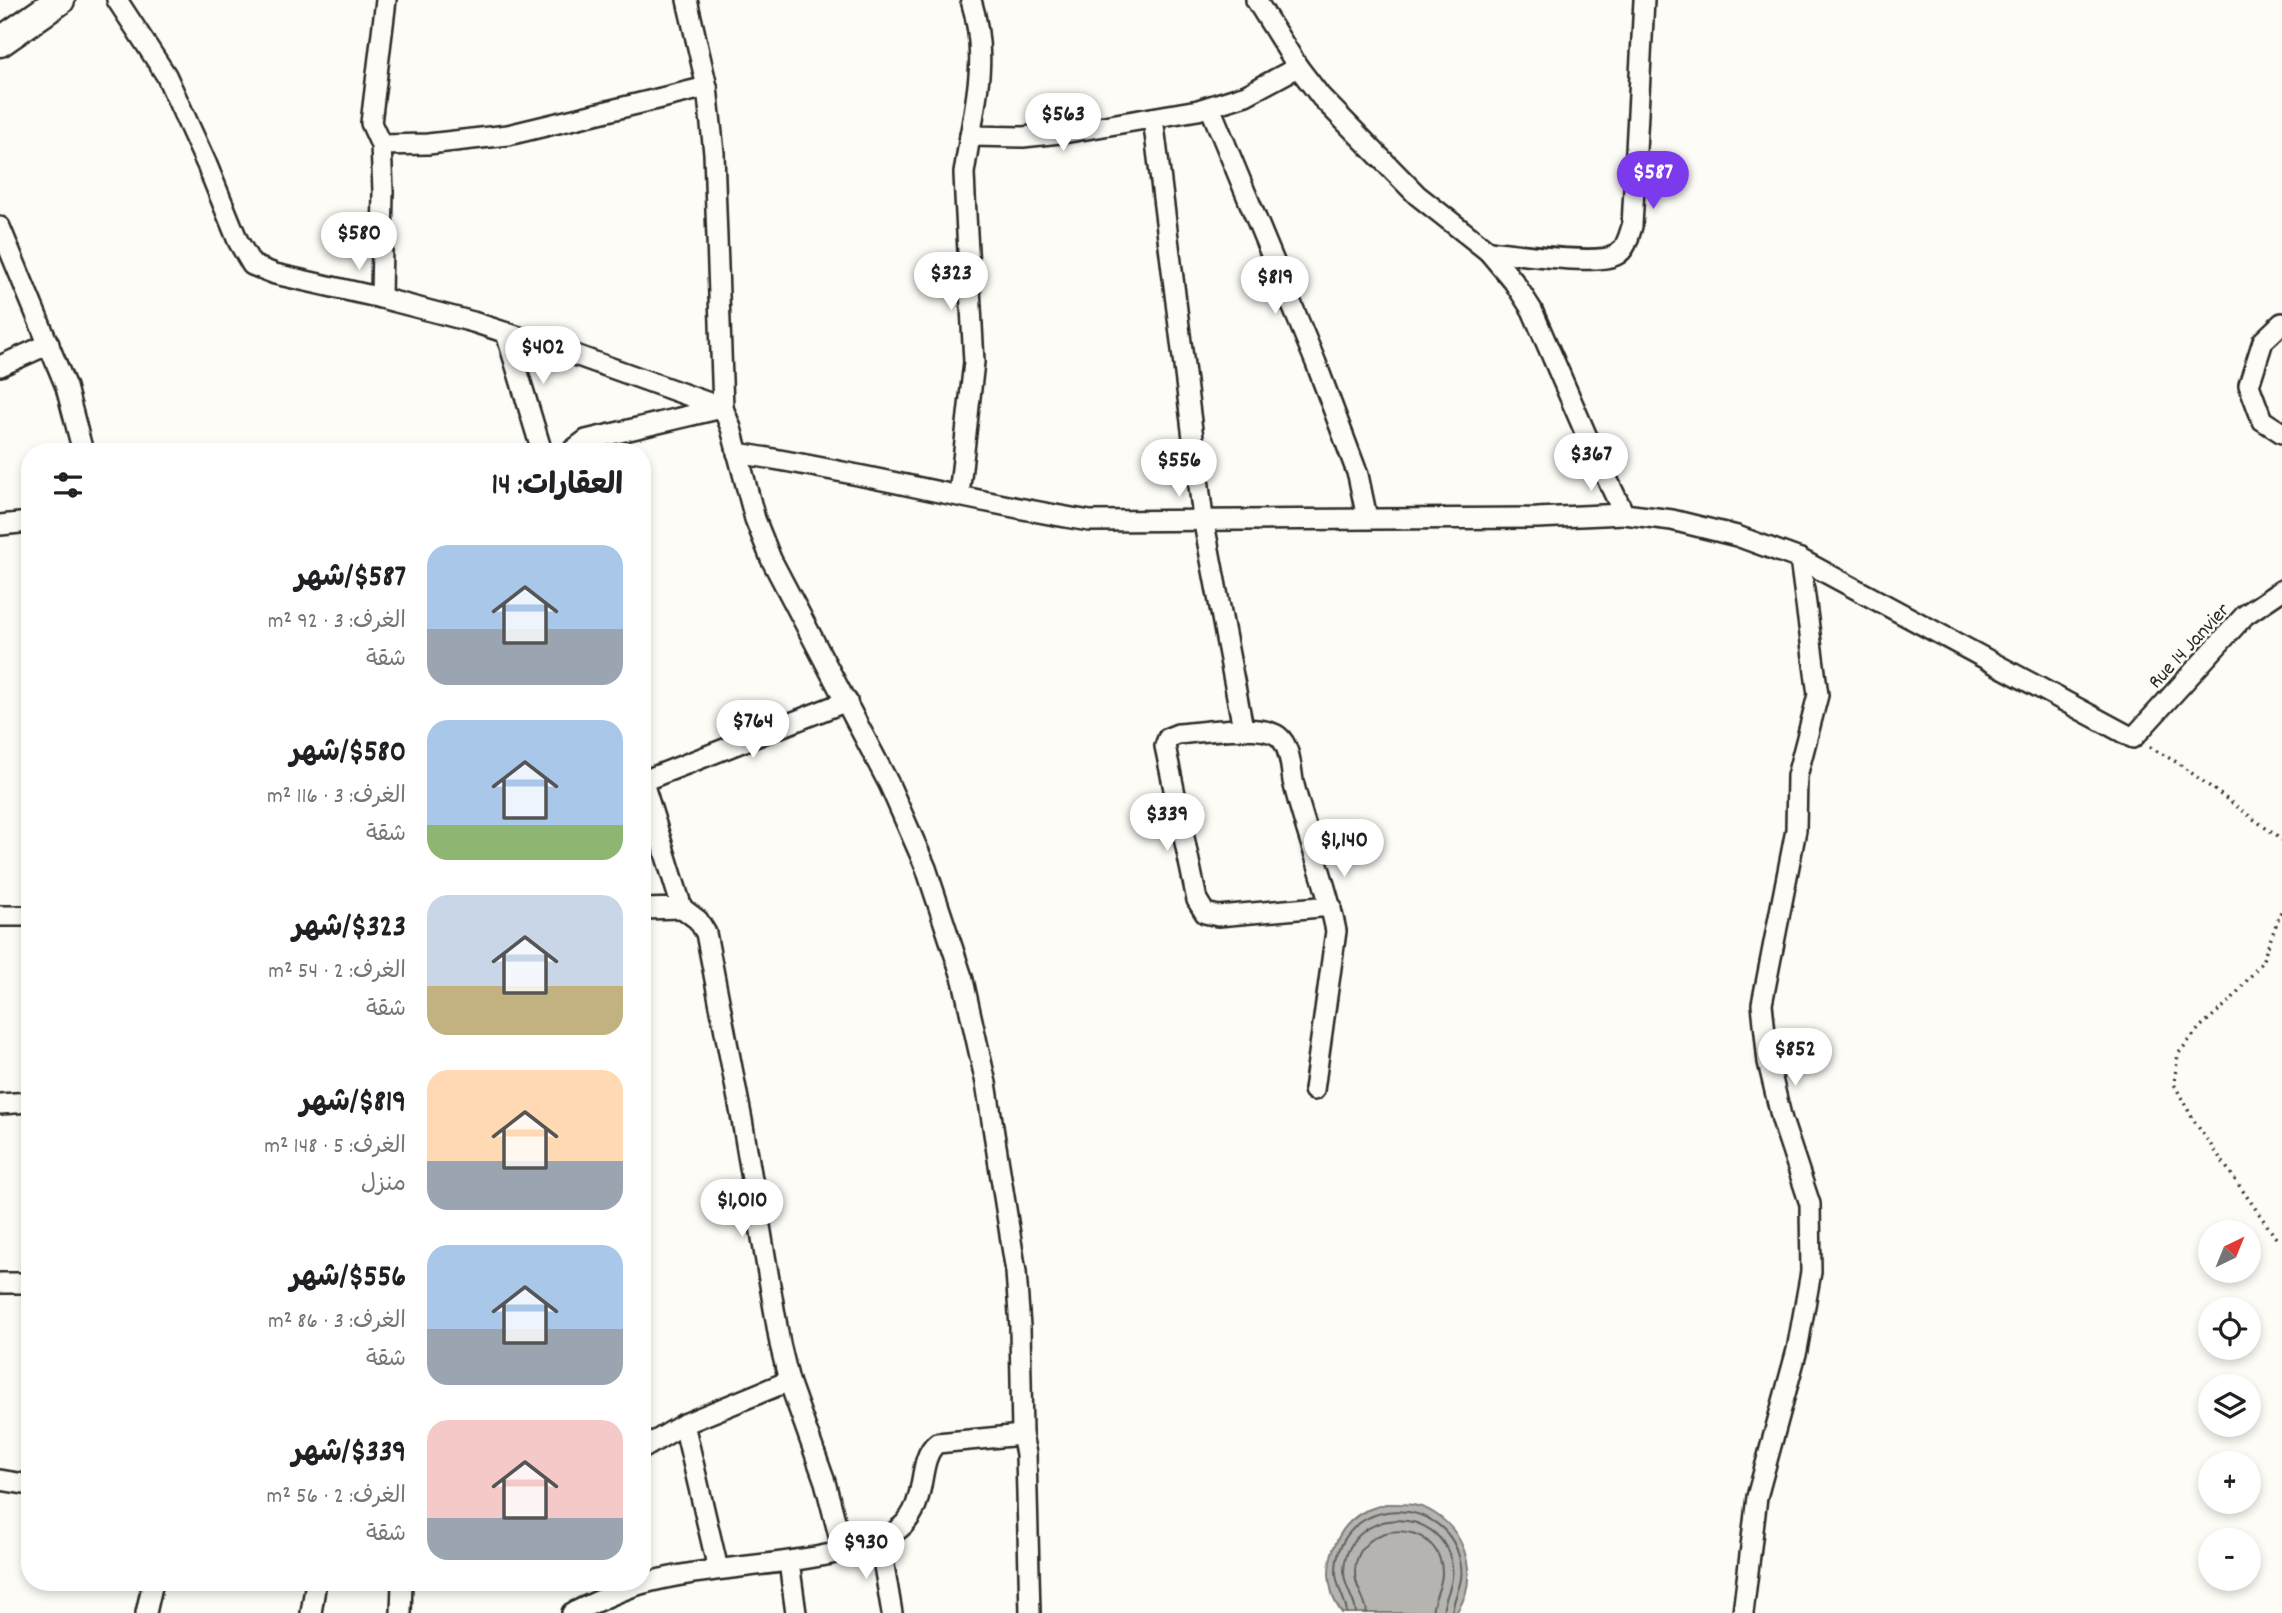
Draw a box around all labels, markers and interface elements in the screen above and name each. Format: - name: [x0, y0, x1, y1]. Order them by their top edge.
- pin: $563: [1022, 94, 1104, 153]
- text: $563: [1041, 99, 1085, 132]
- pin: $587: [1612, 152, 1694, 211]
- text: $587: [1633, 157, 1673, 190]
- pin: $580: [318, 212, 400, 272]
- text: $580: [337, 218, 381, 251]
- pin: $323: [910, 252, 992, 312]
- pin: $819: [1234, 256, 1316, 316]
- text: $323: [930, 258, 972, 291]
- text: $819: [1257, 262, 1293, 295]
- pin: $402: [502, 326, 584, 386]
- text: $402: [521, 332, 565, 365]
- pin: $367: [1550, 434, 1632, 493]
- text: $367: [1570, 439, 1612, 472]
- pin: $556: [1138, 440, 1220, 499]
- text: $556: [1157, 445, 1201, 478]
- icon: filters: [49, 466, 87, 504]
- text: العقارات: 14: [492, 466, 623, 509]
- text: $587/شهر: [295, 558, 406, 601]
- icon: home: [483, 573, 567, 657]
- street label: Rue 14 Janvier: [2142, 597, 2238, 697]
- text: الغرف: 3 · 92 m²: [268, 606, 406, 639]
- text: شقة: [366, 644, 406, 677]
- pin: $764: [712, 700, 794, 760]
- text: $764: [732, 706, 774, 739]
- text: $580/شهر: [290, 733, 406, 776]
- icon: home: [483, 748, 567, 832]
- text: الغرف: 3 · 116 m²: [267, 781, 406, 814]
- pin: $339: [1126, 794, 1208, 853]
- text: $339: [1146, 799, 1188, 832]
- text: شقة: [366, 819, 406, 852]
- pin: $1,140: [1287, 820, 1401, 879]
- text: $1,140: [1320, 825, 1368, 858]
- text: $323/شهر: [293, 908, 406, 951]
- icon: home: [483, 923, 567, 1007]
- text: الغرف: 2 · 54 m²: [268, 956, 406, 989]
- text: شقة: [366, 994, 406, 1027]
- pin: $852: [1754, 1028, 1836, 1088]
- text: $852: [1774, 1034, 1816, 1067]
- text: $819/شهر: [300, 1083, 406, 1126]
- icon: home: [483, 1098, 567, 1182]
- text: الغرف: 5 · 148 m²: [264, 1131, 406, 1164]
- text: منزل: [361, 1169, 406, 1202]
- pin: $1,010: [685, 1180, 799, 1239]
- text: $1,010: [716, 1185, 768, 1218]
- north arrow: [2198, 1220, 2261, 1283]
- map controls: [2198, 1220, 2261, 1591]
- text: $556/شهر: [290, 1258, 406, 1301]
- icon: home: [483, 1273, 567, 1357]
- button: locate: [2198, 1297, 2261, 1360]
- text: الغرف: 3 · 86 m²: [268, 1306, 406, 1339]
- text: شقة: [366, 1344, 406, 1377]
- button: layers: [2198, 1374, 2261, 1437]
- text: $339/شهر: [292, 1433, 406, 1476]
- icon: home: [483, 1448, 567, 1532]
- button: +: [2198, 1451, 2261, 1514]
- text: الغرف: 2 · 56 m²: [267, 1481, 406, 1514]
- text: شقة: [366, 1519, 406, 1552]
- pin: $930: [825, 1522, 907, 1581]
- text: $930: [844, 1527, 888, 1560]
- button: −: [2198, 1528, 2261, 1591]

